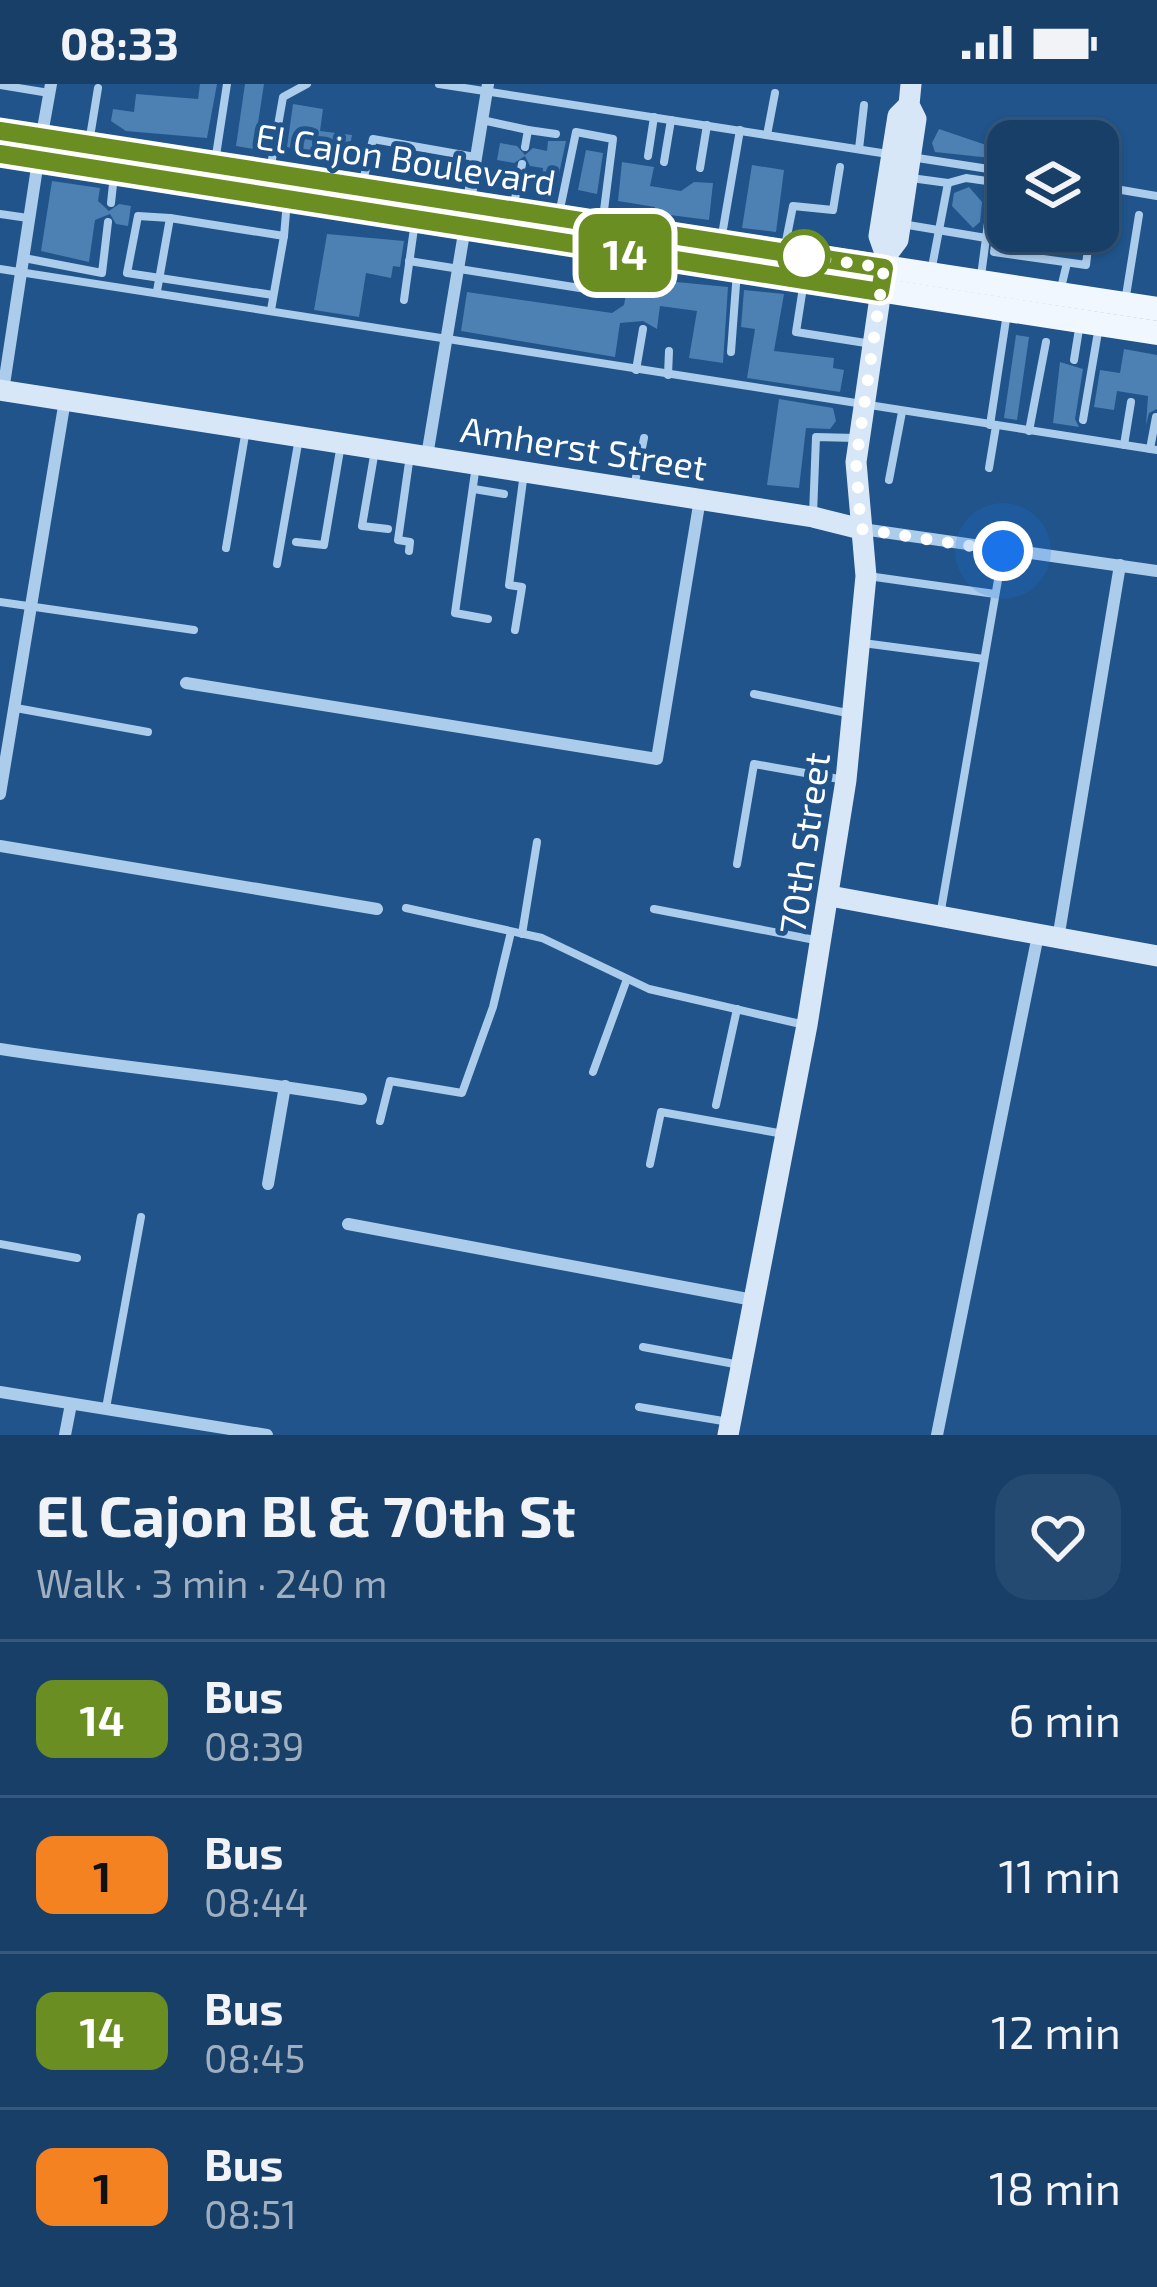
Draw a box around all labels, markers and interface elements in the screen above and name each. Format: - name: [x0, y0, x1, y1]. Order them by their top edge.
- text: 08:33: [60, 15, 179, 69]
- street label: El Cajon Boulevard: [253, 113, 559, 203]
- map controls: [987, 120, 1119, 252]
- button: layers: [987, 120, 1119, 252]
- line badge: 14: [571, 214, 679, 292]
- text: 14: [603, 228, 647, 278]
- unlabelled marker: [779, 231, 829, 281]
- street label: Amherst Street: [458, 406, 710, 488]
- your location: [973, 521, 1033, 581]
- street label: 70th Street: [769, 749, 837, 937]
- button: heart: [995, 1474, 1121, 1600]
- text: El Cajon Bl & 70th St: [36, 1480, 576, 1548]
- text: Walk · 3 min · 240 m: [36, 1559, 387, 1606]
- text: Bus: [204, 1668, 283, 1722]
- text: 6 min: [1008, 1692, 1121, 1746]
- text: 14: [80, 1694, 124, 1744]
- text: 08:39: [204, 1722, 304, 1769]
- text: Bus: [204, 1824, 283, 1878]
- text: 11 min: [998, 1848, 1121, 1902]
- text: 1: [93, 1850, 111, 1900]
- text: 08:44: [204, 1878, 308, 1925]
- text: Bus: [204, 1980, 283, 2034]
- text: 12 min: [991, 2004, 1121, 2058]
- text: 14: [80, 2006, 124, 2056]
- text: 08:45: [204, 2034, 305, 2081]
- text: Bus: [204, 2136, 283, 2190]
- text: 18 min: [989, 2160, 1121, 2214]
- text: 1: [93, 2162, 111, 2212]
- text: 08:51: [204, 2190, 297, 2237]

